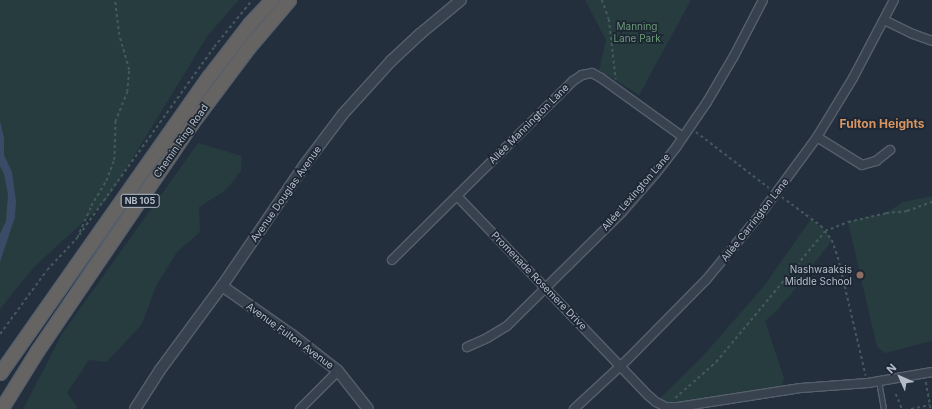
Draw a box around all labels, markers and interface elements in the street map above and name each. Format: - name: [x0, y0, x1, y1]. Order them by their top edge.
- park label: Manning Lane Park: [613, 20, 661, 44]
- street label: Allée Mannington Lane: [487, 82, 571, 166]
- street label: Chemin Ring Road: [151, 102, 211, 180]
- district label: Fulton Heights: [840, 117, 924, 131]
- street label: Avenue Douglas Avenue: [248, 144, 324, 244]
- street label: Allée Lexington Lane: [599, 151, 673, 233]
- street label: Allée Carrington Lane: [719, 176, 791, 264]
- road number: NB 105: [120, 194, 160, 208]
- street label: Promenade Rosemere Drive: [489, 229, 589, 333]
- place label: Nashwaaksis Middle School: [785, 263, 852, 286]
- marker: Nashwaaksis Middle School: [855, 270, 865, 280]
- street label: Avenue Fulton Avenue: [244, 300, 336, 372]
- north arrow: [880, 357, 920, 397]
- text: N: [884, 361, 899, 376]

